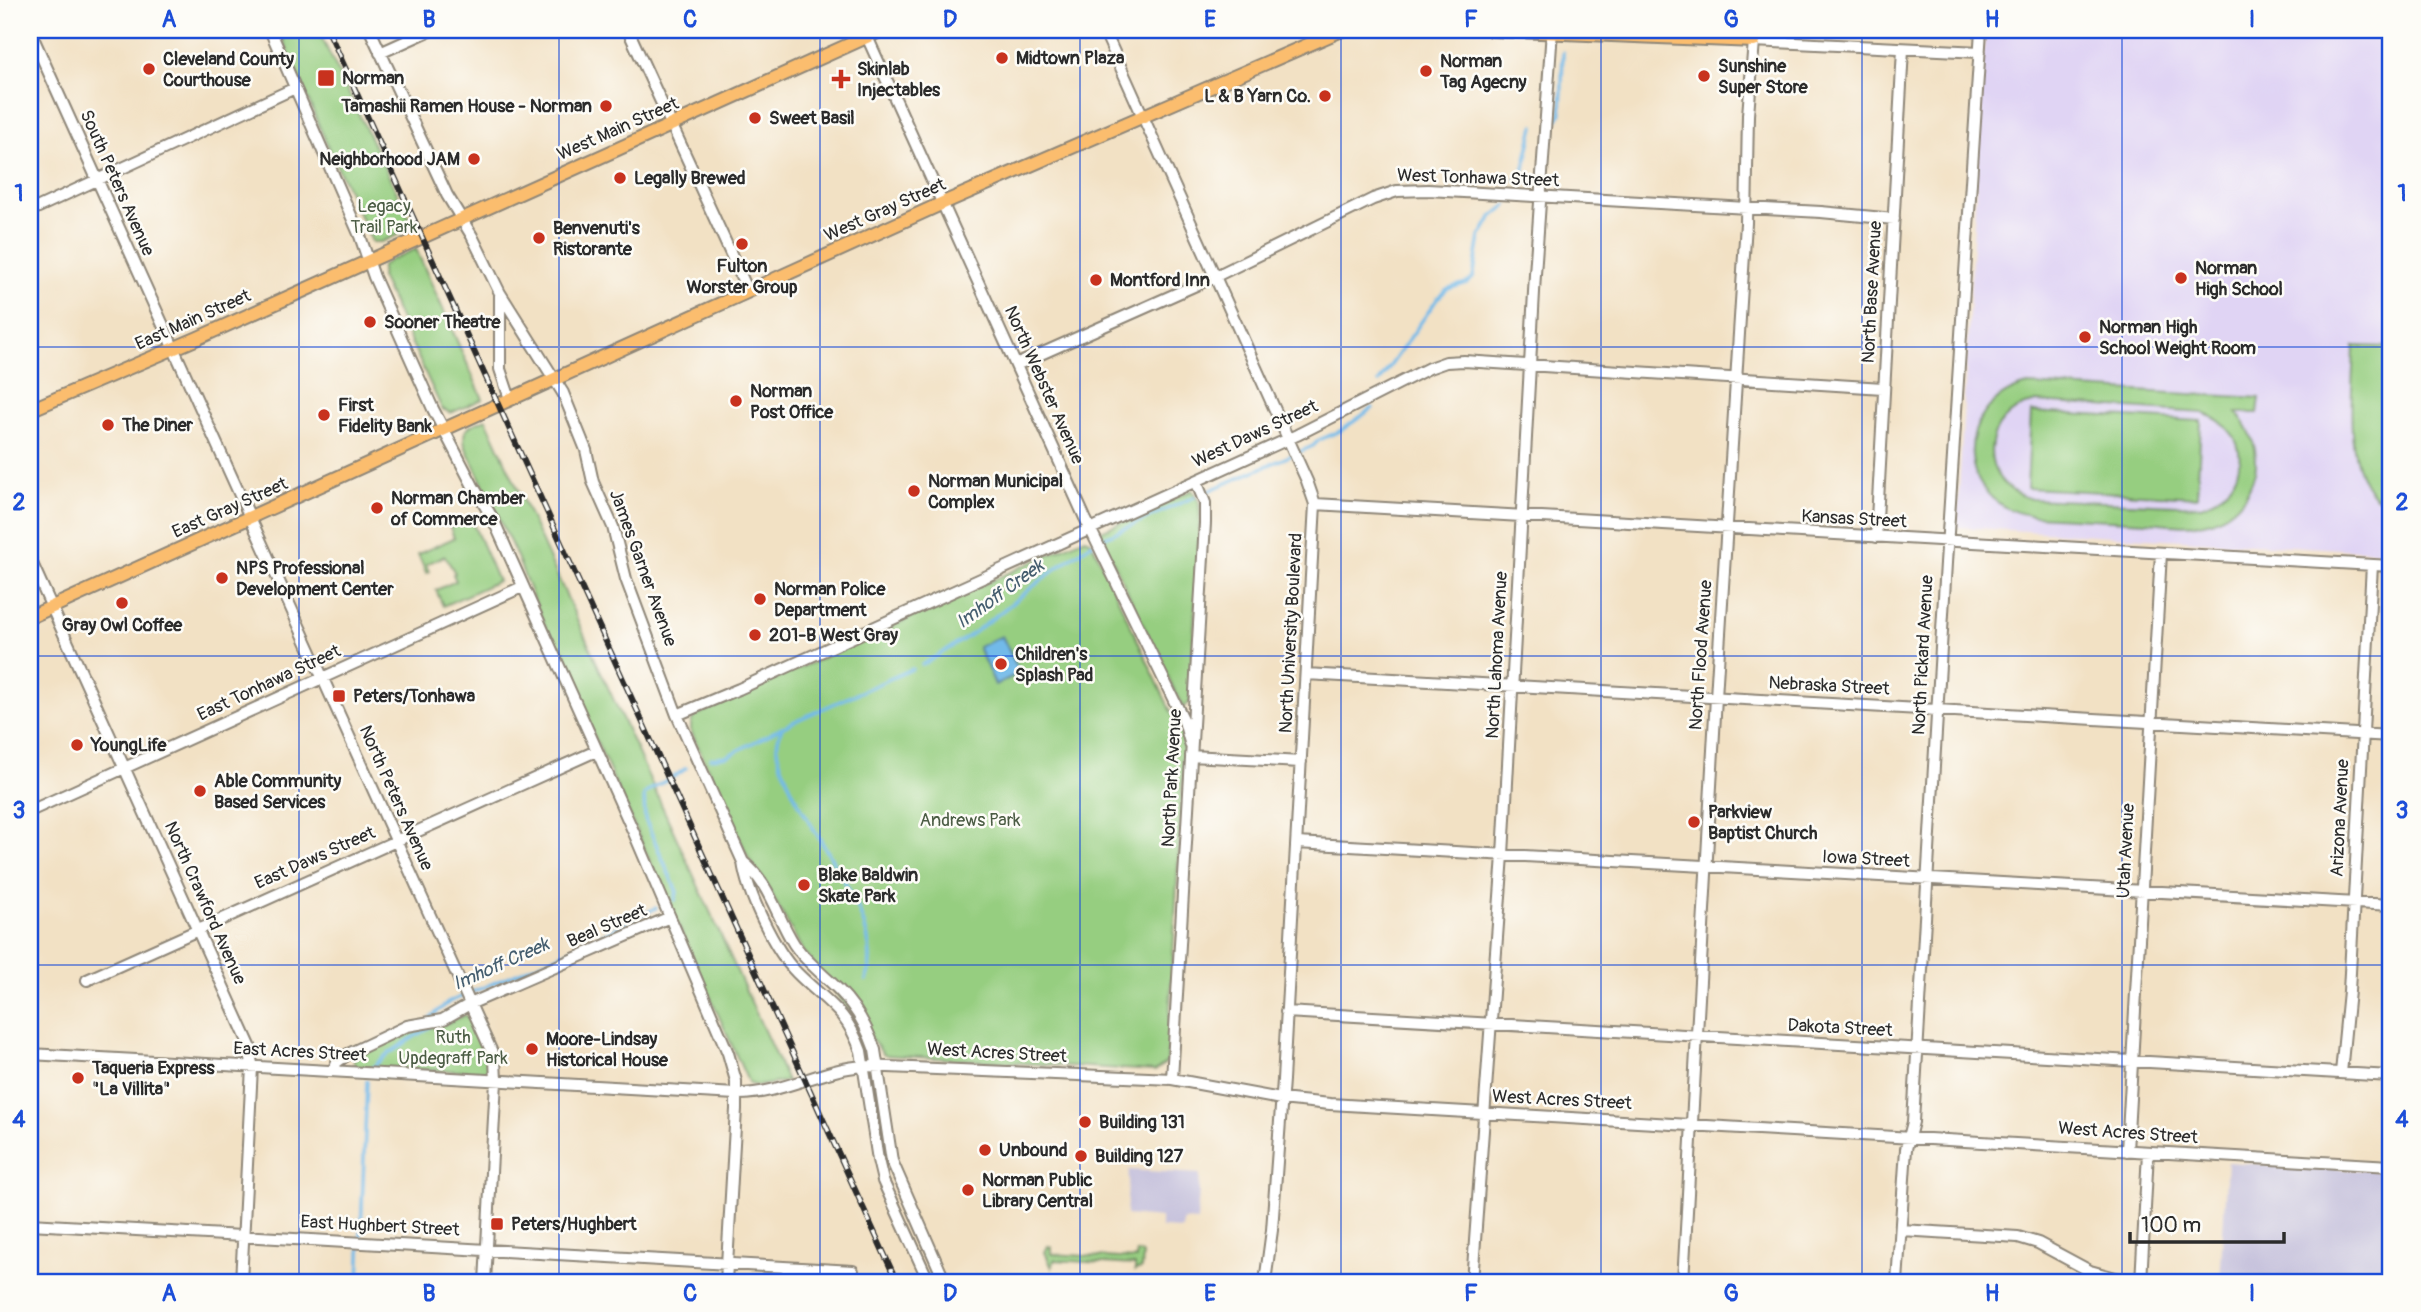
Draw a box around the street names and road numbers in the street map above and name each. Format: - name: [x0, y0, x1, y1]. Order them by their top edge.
- street label: West Main Street: [554, 92, 683, 166]
- street label: South Peters Avenue: [74, 106, 160, 260]
- street label: West Tonhawa Street: [1396, 164, 1560, 192]
- street label: West Gray Street: [821, 173, 950, 247]
- street label: North Base Avenue: [1857, 220, 1887, 364]
- street label: East Main Street: [132, 284, 255, 356]
- street label: North Webster Avenue: [999, 302, 1089, 468]
- street label: West Daws Street: [1188, 395, 1322, 473]
- street label: East Gray Street: [169, 472, 292, 544]
- street label: James Garner Avenue: [604, 486, 682, 650]
- street label: Kansas Street: [1801, 505, 1908, 533]
- street label: North University Boulevard: [1274, 532, 1308, 734]
- street label: North Lahoma Avenue: [1481, 571, 1513, 739]
- street label: North Pickard Avenue: [1907, 574, 1939, 736]
- street label: North Flood Avenue: [1684, 579, 1718, 731]
- street label: East Tonhawa Street: [194, 639, 345, 726]
- street label: Nebraska Street: [1768, 671, 1891, 701]
- street label: North Park Avenue: [1157, 708, 1187, 848]
- street label: North Peters Avenue: [354, 722, 438, 874]
- street label: Arizona Avenue: [2325, 758, 2355, 878]
- street label: Utah Avenue: [2112, 803, 2140, 899]
- street label: North Crawford Avenue: [159, 818, 251, 988]
- street label: East Daws Street: [251, 821, 380, 895]
- street label: Iowa Street: [1822, 845, 1911, 873]
- street label: Beal Street: [564, 899, 651, 953]
- street label: Dakota Street: [1787, 1014, 1894, 1042]
- street label: East Acres Street: [233, 1037, 368, 1067]
- street label: West Acres Street: [926, 1038, 1068, 1068]
- street label: West Acres Street: [1491, 1085, 1633, 1115]
- street label: West Acres Street: [2057, 1117, 2199, 1149]
- street label: East Hughbert Street: [300, 1210, 461, 1242]

